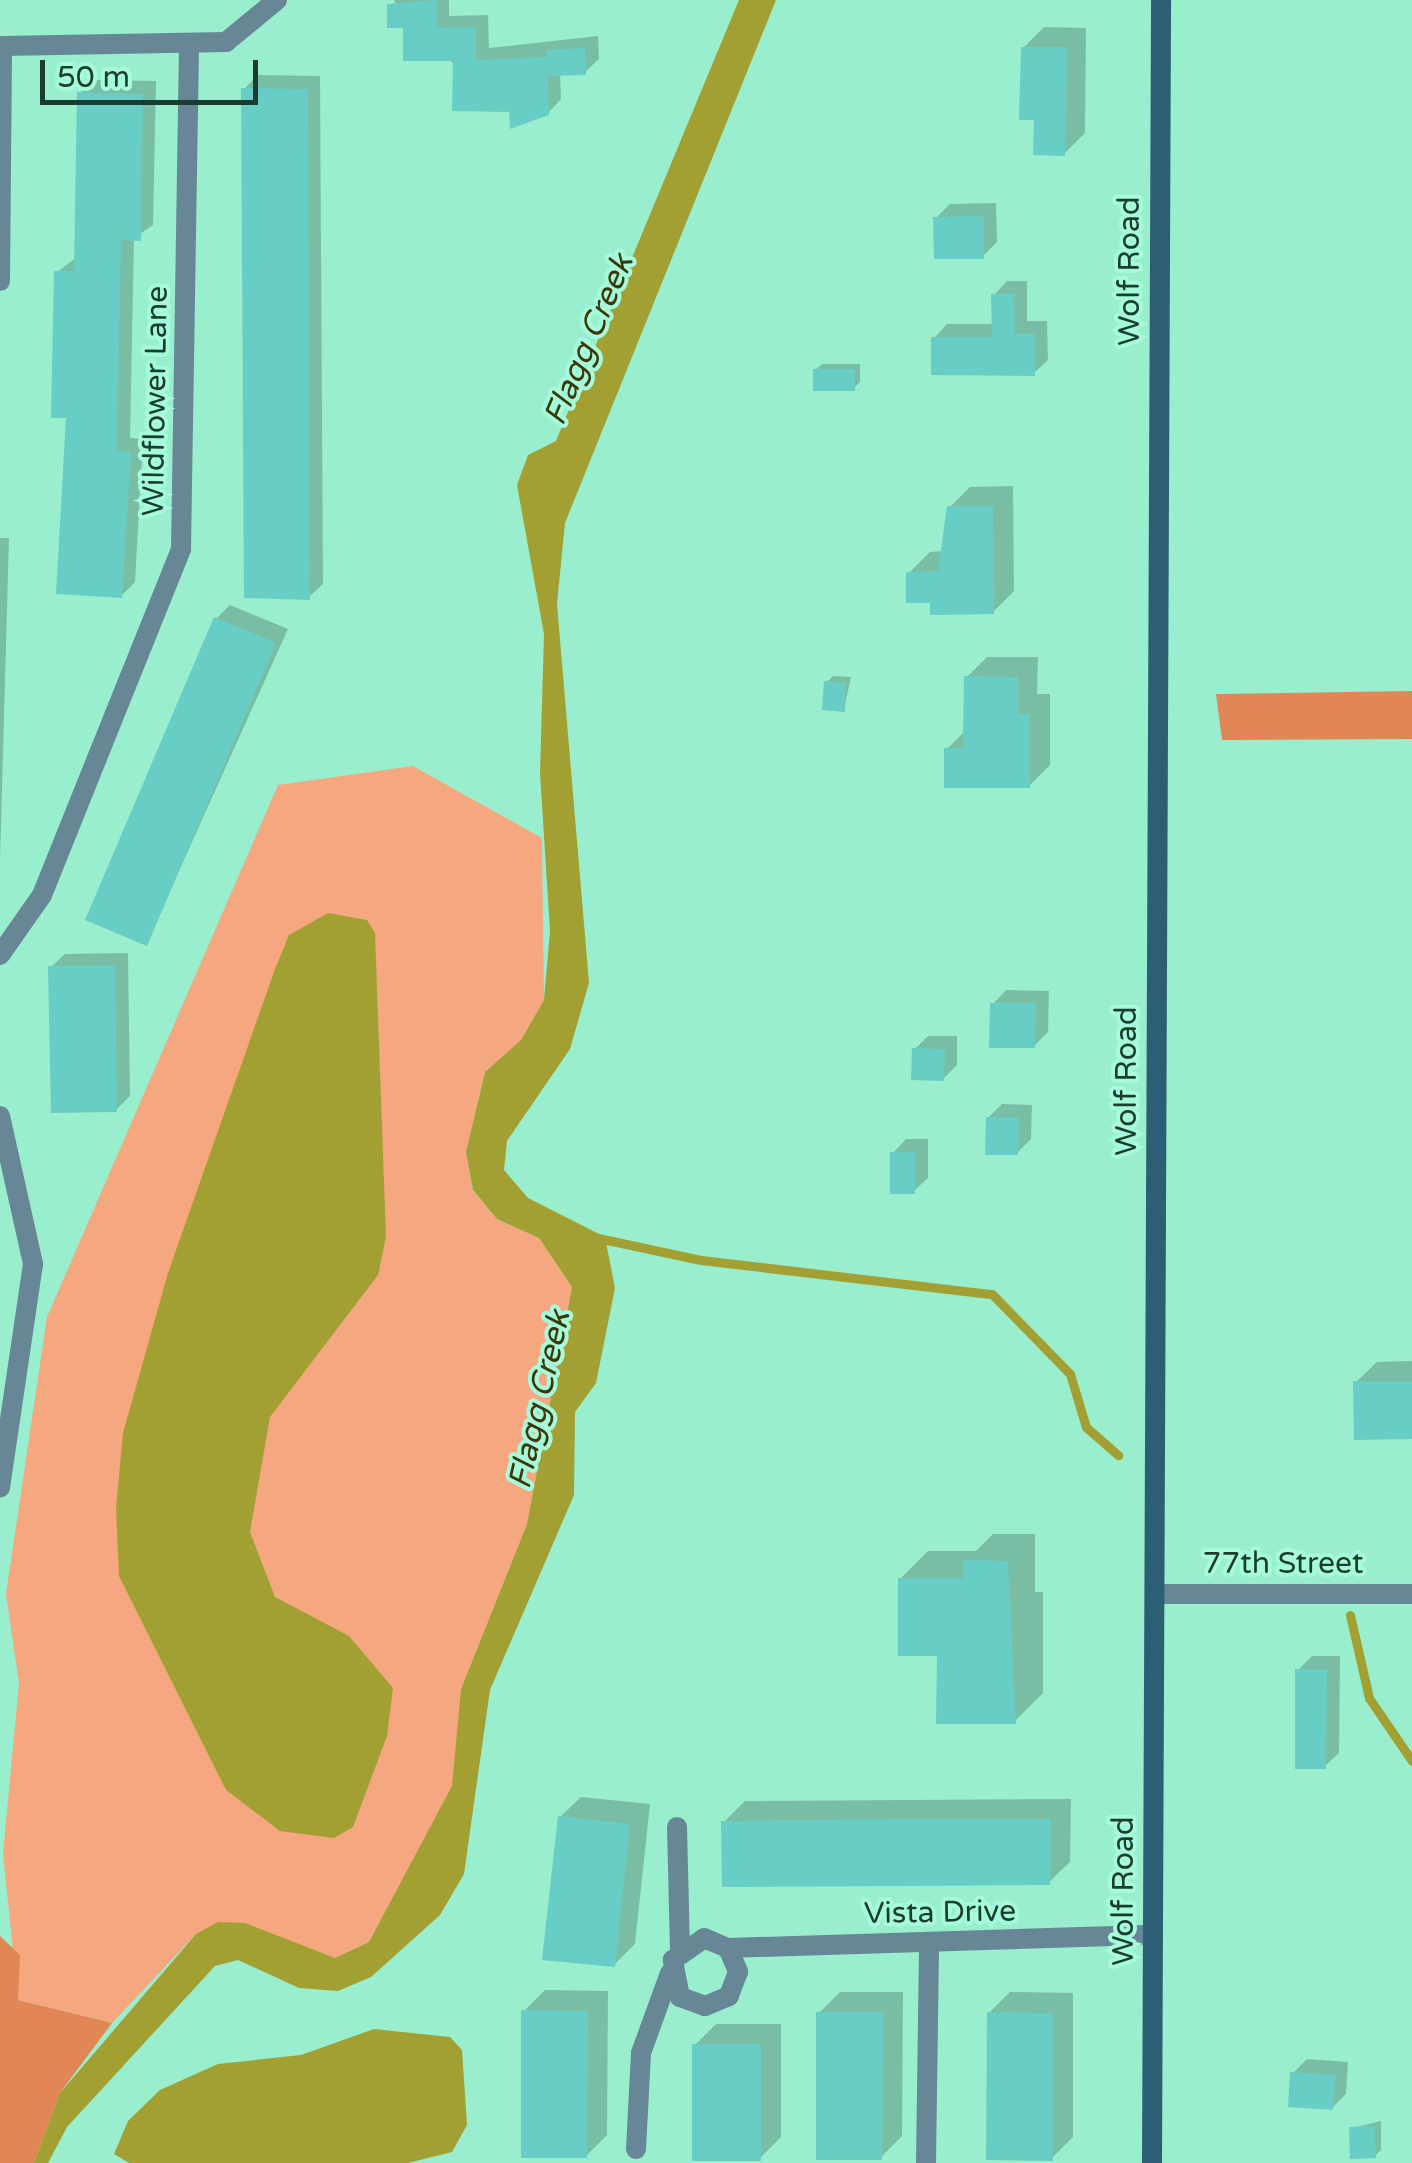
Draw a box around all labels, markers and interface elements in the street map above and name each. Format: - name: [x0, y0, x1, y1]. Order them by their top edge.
- scale bar: [45, 40, 262, 102]
- text: 50 m: [57, 59, 130, 96]
- street label: Wolf Road: [1112, 196, 1148, 346]
- water label: Flagg Creek: [536, 249, 642, 431]
- street label: Wildflower Lane: [136, 286, 176, 516]
- street label: Wolf Road: [1109, 1006, 1145, 1156]
- water label: Flagg Creek: [501, 1307, 579, 1493]
- street label: 77th Street: [1203, 1546, 1363, 1582]
- street label: Wolf Road: [1106, 1816, 1142, 1966]
- street label: Vista Drive: [864, 1894, 1016, 1932]

